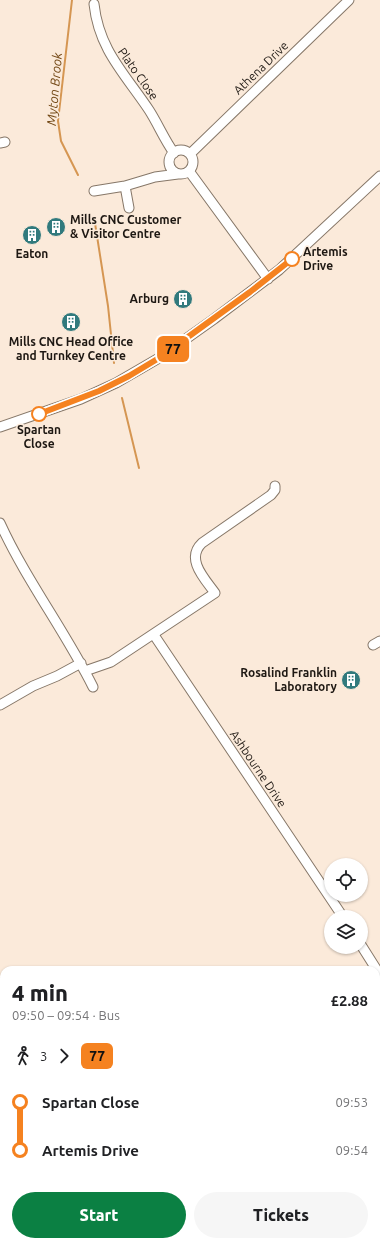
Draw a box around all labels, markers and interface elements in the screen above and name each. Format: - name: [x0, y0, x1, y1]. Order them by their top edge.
- street label: Athena Drive: [231, 39, 290, 97]
- street label: Plato Close: [116, 45, 161, 102]
- water label: Myton Brook: [44, 52, 64, 126]
- place label: Mills CNC Customer & Visitor Centre: [70, 213, 182, 240]
- building icon: Mills CNC Customer & Visitor Centre: [45, 216, 67, 238]
- building icon: Eaton: [21, 224, 43, 246]
- place label: Artemis Drive: [303, 245, 348, 272]
- place label: Eaton: [16, 247, 48, 260]
- marker: Artemis Drive: [284, 251, 300, 267]
- building icon: Arburg: [172, 288, 194, 310]
- place label: Arburg: [130, 292, 169, 305]
- building icon: Mills CNC Head Office and Turnkey Centre: [60, 311, 82, 333]
- place label: Mills CNC Head Office and Turnkey Centre: [9, 335, 133, 362]
- line badge: 77: [155, 336, 191, 362]
- text: 77: [165, 341, 181, 357]
- marker: Spartan Close: [31, 406, 47, 422]
- place label: Spartan Close: [17, 423, 61, 450]
- place label: Rosalind Franklin Laboratory: [240, 666, 338, 693]
- building icon: Rosalind Franklin Laboratory: [340, 669, 362, 691]
- street label: Ashbourne Drive: [228, 728, 289, 810]
- map controls: [324, 858, 368, 954]
- button: locate: [324, 858, 368, 902]
- button: layers: [324, 910, 368, 954]
- text: 4 min: [12, 980, 68, 1005]
- text: £2.88: [330, 992, 368, 1009]
- text: 09:50 – 09:54 · Bus: [12, 1008, 120, 1022]
- icon: walk: [12, 1045, 34, 1067]
- icon: forward: [53, 1045, 75, 1067]
- text: 77: [89, 1048, 105, 1064]
- text: 3: [40, 1049, 47, 1063]
- text: Spartan Close: [42, 1094, 139, 1111]
- text: 09:53: [335, 1095, 368, 1109]
- text: Artemis Drive: [42, 1142, 139, 1159]
- text: 09:54: [335, 1143, 368, 1157]
- button: Start: [12, 1192, 186, 1238]
- button: Tickets: [194, 1192, 368, 1238]

